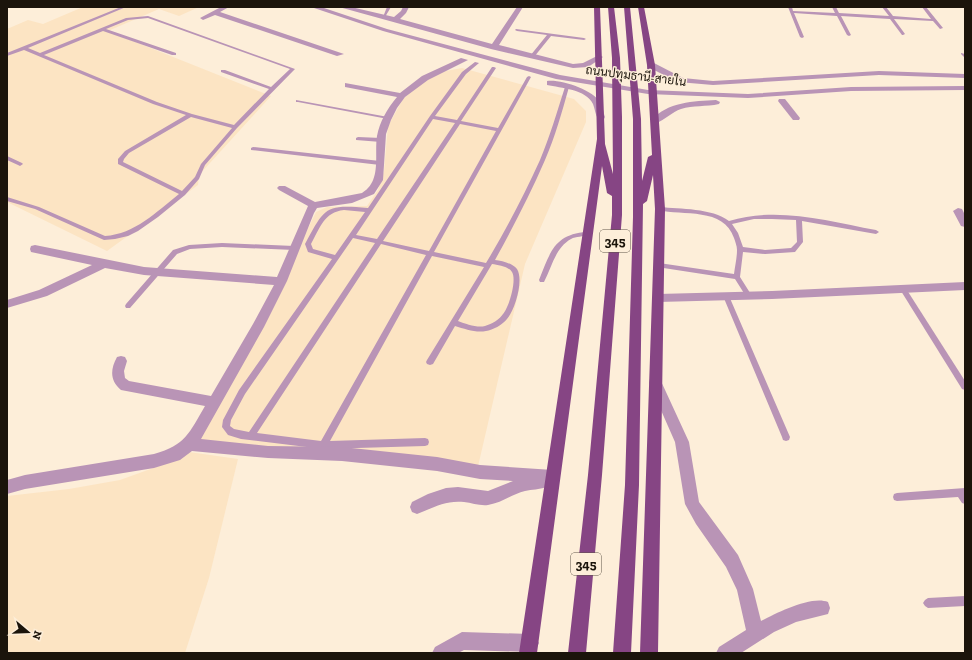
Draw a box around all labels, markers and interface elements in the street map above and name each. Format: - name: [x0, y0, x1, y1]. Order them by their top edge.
- street label: ถนนปทุมธานี-สายใน: [585, 62, 688, 91]
- road number: 345: [600, 230, 630, 252]
- road number: 345: [571, 553, 601, 575]
- north arrow: [8, 612, 48, 652]
- text: N: [29, 629, 44, 642]

